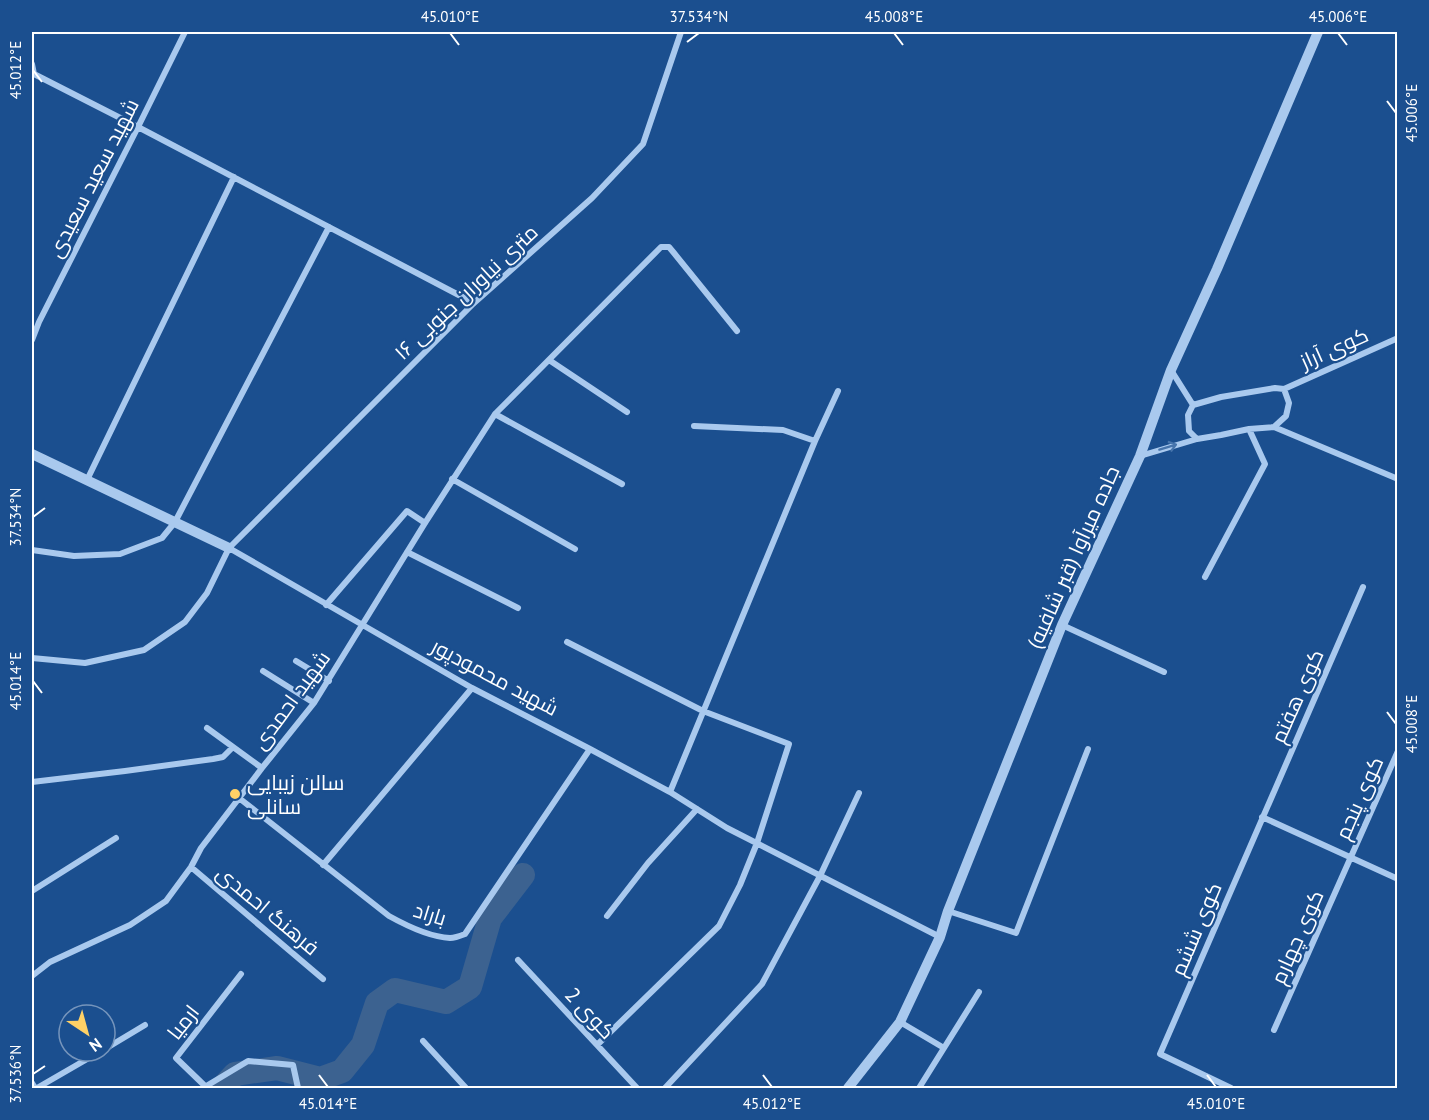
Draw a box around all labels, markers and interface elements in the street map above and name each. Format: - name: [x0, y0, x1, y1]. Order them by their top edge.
- text: 45.010°E: [421, 7, 479, 26]
- text: 37.534°N: [670, 7, 728, 26]
- text: 45.008°E: [865, 7, 923, 26]
- text: 45.006°E: [1309, 7, 1367, 26]
- text: 45.012°E: [6, 41, 25, 99]
- text: 45.006°E: [1402, 84, 1421, 142]
- street label: شهید سعید سعیدی: [41, 94, 145, 262]
- street label: ۱۶ متری نیاوران جنوبی: [388, 218, 544, 366]
- street label: کوی آراز: [1295, 321, 1372, 375]
- one-way arrow: [1158, 441, 1177, 452]
- street label: جاده میرآوا (قبر شافیه): [1021, 461, 1125, 653]
- text: 37.534°N: [6, 488, 25, 546]
- street label: شهید محمودپور: [425, 632, 563, 723]
- street label: شهید احمدی: [246, 645, 336, 755]
- street label: کوی هفتم: [1264, 645, 1331, 748]
- text: 45.014°E: [6, 652, 25, 710]
- text: 45.008°E: [1402, 695, 1421, 753]
- street label: کوی پنجم: [1329, 752, 1390, 844]
- place label: سالن زیبایی سانلی: [247, 769, 344, 820]
- marker: سالن زیبایی سانلی: [228, 787, 242, 801]
- street label: فرهنگ احمدی: [211, 859, 325, 961]
- street label: کوی ششم: [1164, 878, 1229, 980]
- street label: کوی چهارم: [1264, 886, 1331, 989]
- street label: باراد: [410, 896, 450, 932]
- street label: کوی 2: [559, 981, 621, 1045]
- street label: ارمیا: [161, 999, 205, 1045]
- north arrow: [57, 1003, 117, 1063]
- text: N: [86, 1034, 106, 1056]
- text: 37.536°N: [6, 1045, 25, 1103]
- text: 45.014°E: [299, 1094, 357, 1113]
- text: 45.012°E: [743, 1094, 801, 1113]
- text: 45.010°E: [1187, 1094, 1245, 1113]

